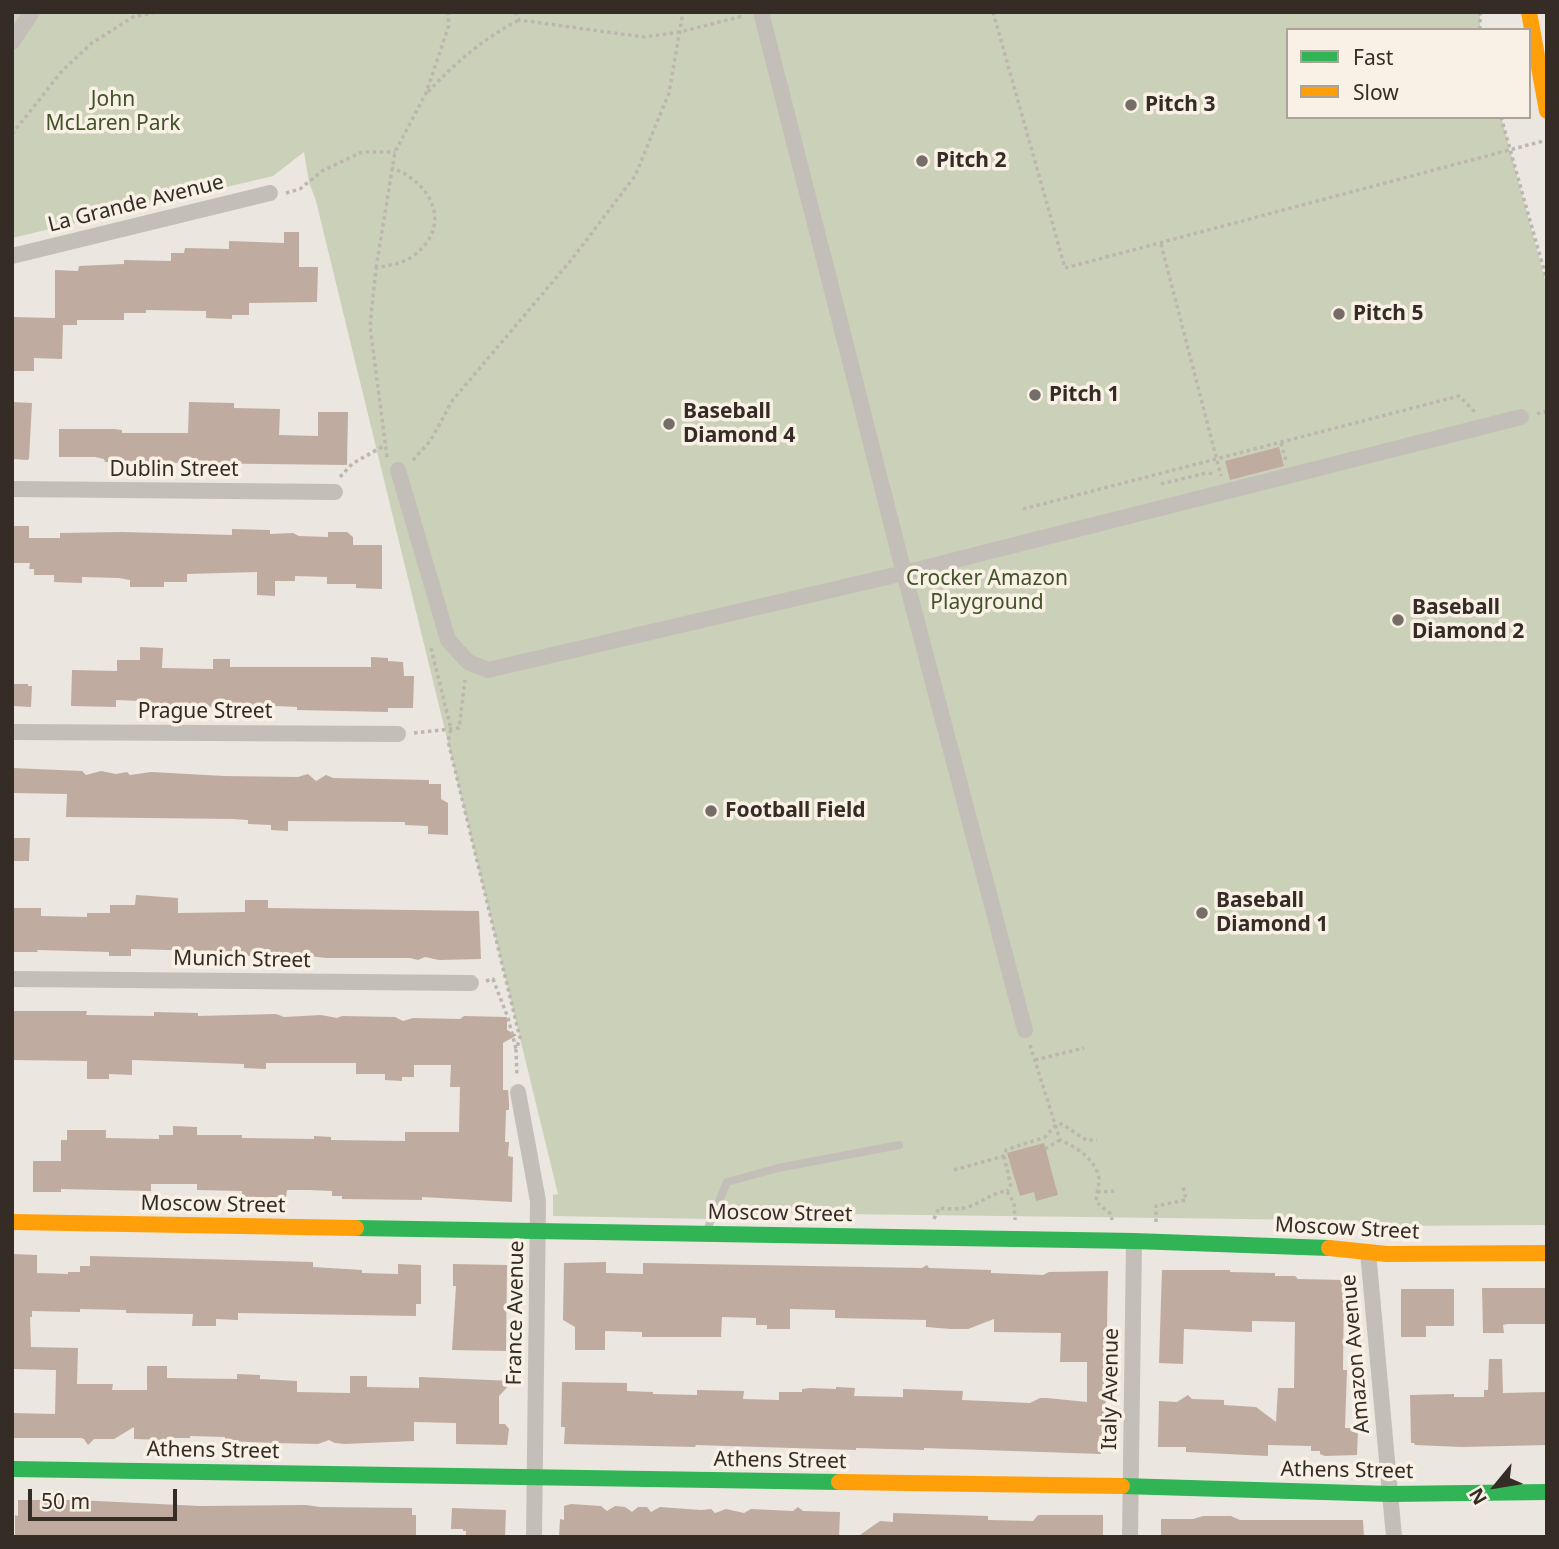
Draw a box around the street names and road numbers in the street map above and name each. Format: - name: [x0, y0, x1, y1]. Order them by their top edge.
- street label: La Grande Avenue: [45, 170, 227, 238]
- street label: Dublin Street: [109, 457, 239, 483]
- street label: Prague Street: [138, 699, 272, 725]
- street label: Munich Street: [173, 946, 311, 974]
- street label: Moscow Street: [140, 1191, 286, 1219]
- street label: Moscow Street: [707, 1200, 853, 1228]
- street label: Moscow Street: [1274, 1213, 1420, 1245]
- street label: France Avenue: [502, 1240, 530, 1386]
- street label: Amazon Avenue: [1336, 1273, 1376, 1435]
- street label: Italy Avenue: [1097, 1328, 1125, 1450]
- street label: Athens Street: [146, 1437, 280, 1465]
- street label: Athens Street: [713, 1447, 847, 1475]
- street label: Athens Street: [1280, 1457, 1414, 1485]

